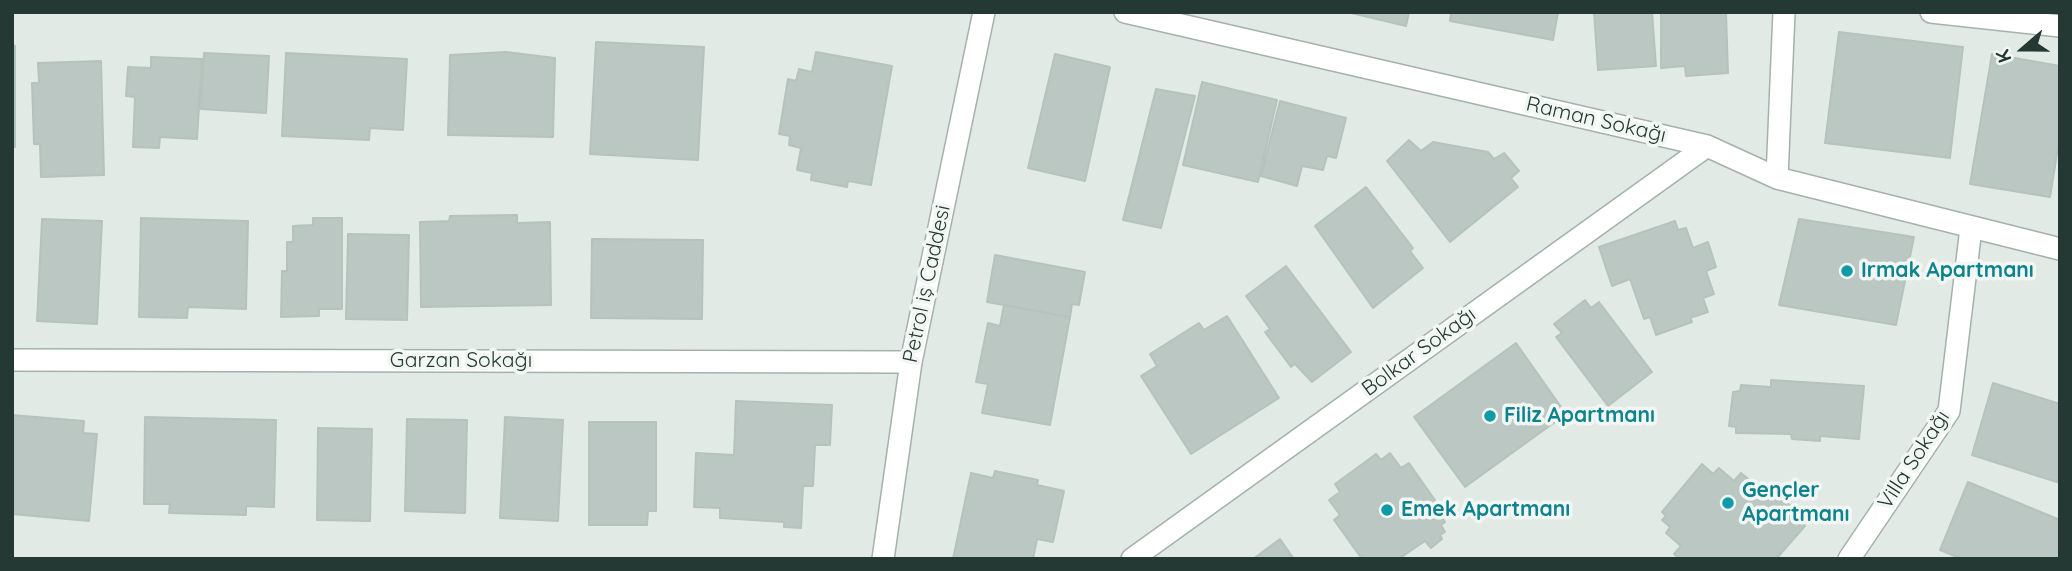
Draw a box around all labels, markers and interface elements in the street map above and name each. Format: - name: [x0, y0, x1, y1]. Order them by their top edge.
- north arrow: [1988, 14, 2058, 84]
- text: K: [1990, 46, 2017, 66]
- street label: Raman Sokağı: [1524, 92, 1668, 148]
- street label: Petrol iş Caddesi: [898, 203, 956, 365]
- place label: Irmak Apartmanı: [1861, 258, 2034, 284]
- marker: Irmak Apartmanı: [1839, 263, 1855, 279]
- street label: Bolkar Sokağı: [1357, 302, 1481, 402]
- street label: Garzan Sokağı: [390, 348, 532, 374]
- place label: Filiz Apartmanı: [1504, 403, 1655, 429]
- street label: Villa Sokağı: [1873, 406, 1955, 514]
- marker: Filiz Apartmanı: [1482, 408, 1498, 424]
- place label: Gençler Apartmanı: [1742, 478, 1850, 528]
- marker: Gençler Apartmanı: [1720, 495, 1736, 511]
- place label: Emek Apartmanı: [1401, 497, 1570, 523]
- marker: Emek Apartmanı: [1379, 502, 1395, 518]

